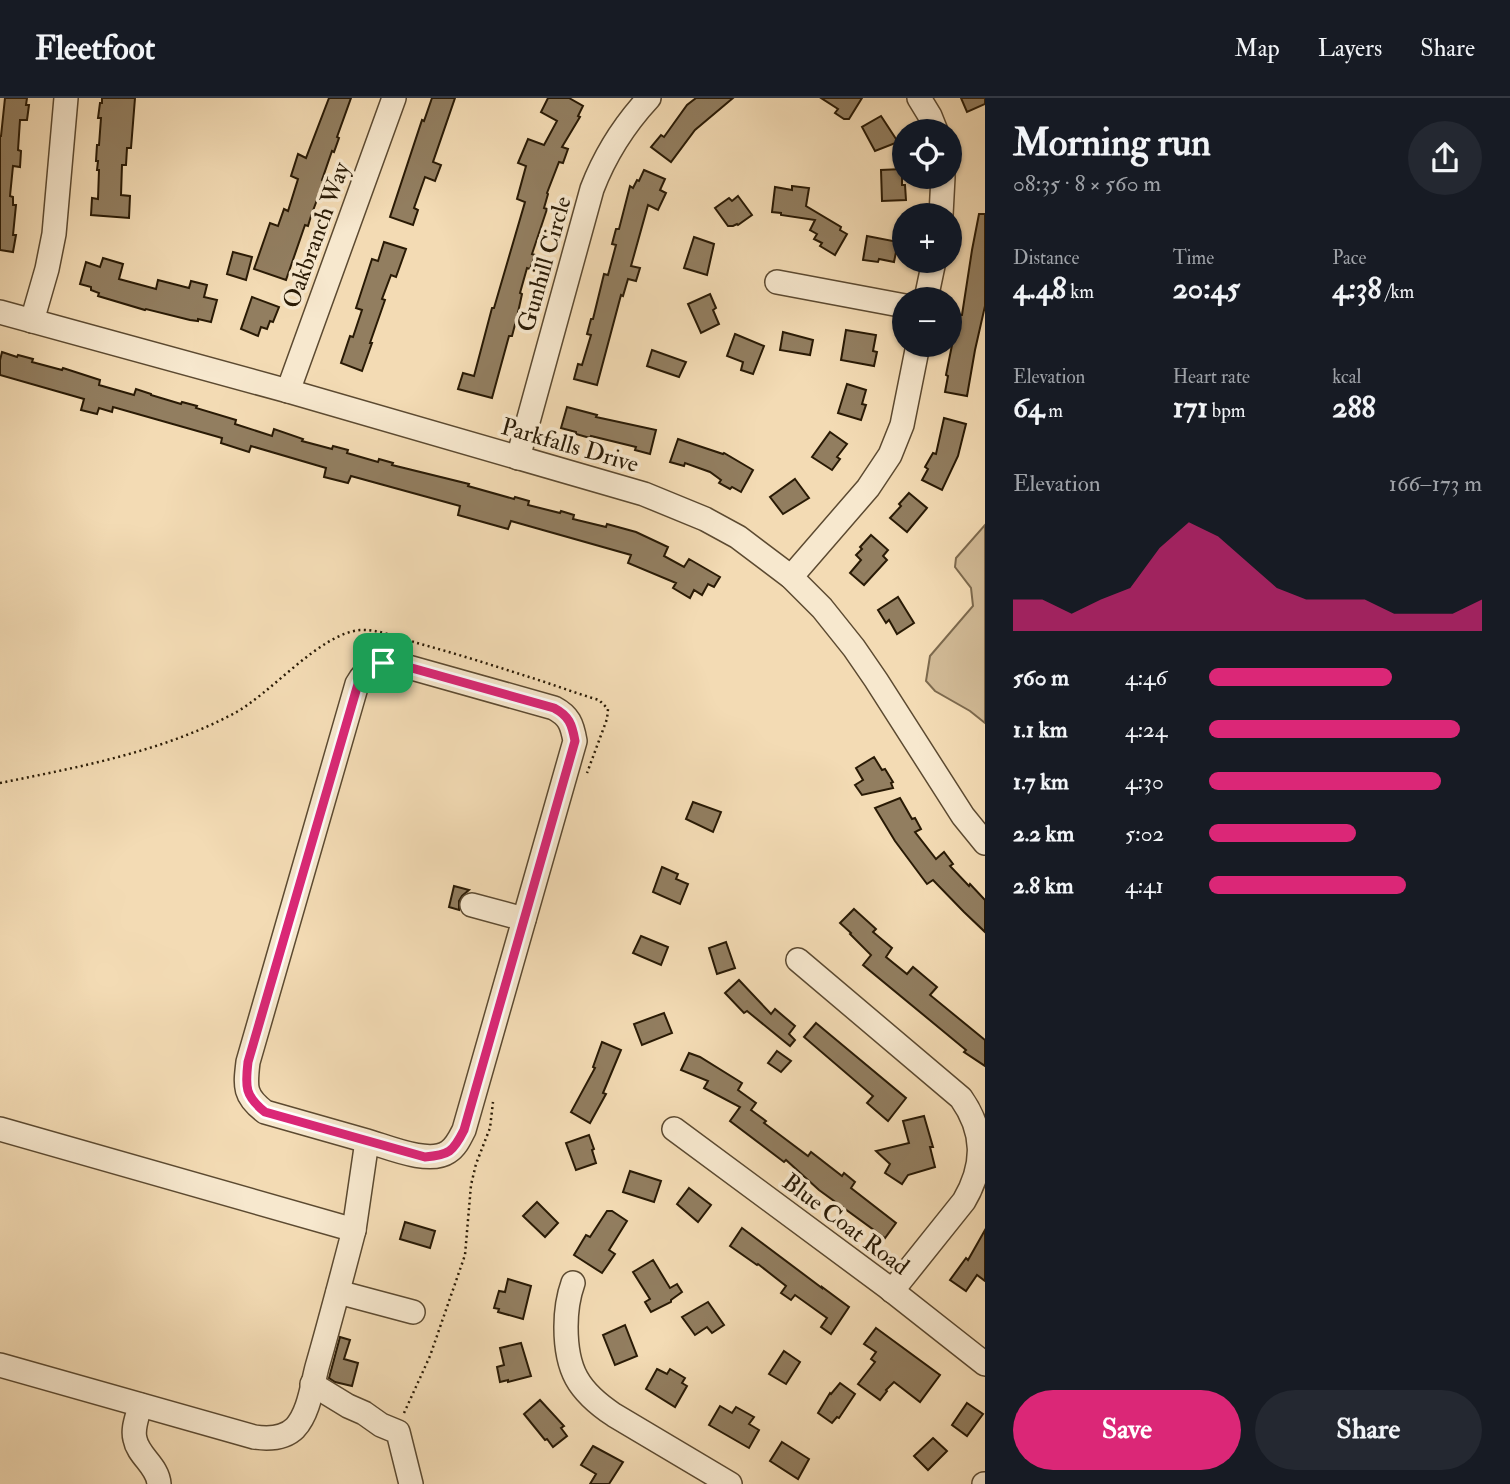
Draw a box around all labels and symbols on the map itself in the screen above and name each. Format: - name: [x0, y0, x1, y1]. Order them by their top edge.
- street label: Oakbranch Way: [276, 157, 357, 312]
- street label: Gunhill Circle: [510, 193, 579, 336]
- street label: Parkfalls Drive: [497, 411, 642, 480]
- pin: [353, 633, 413, 693]
- street label: Blue Coat Road: [776, 1167, 916, 1282]

